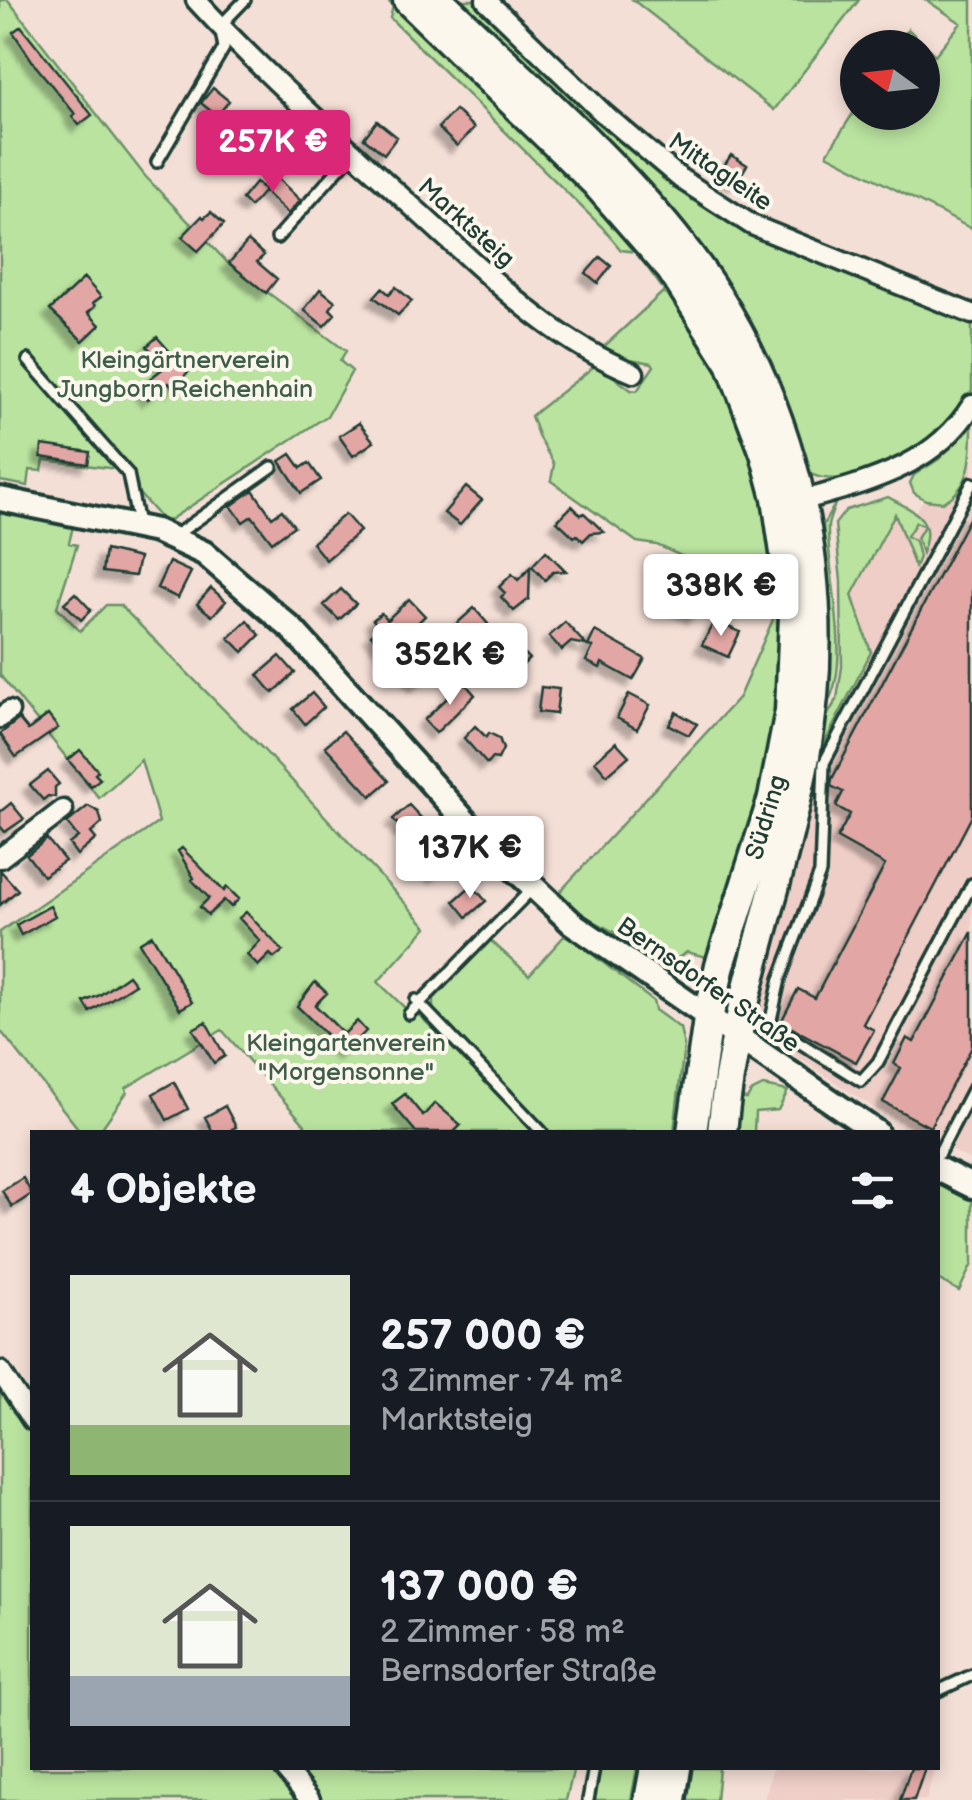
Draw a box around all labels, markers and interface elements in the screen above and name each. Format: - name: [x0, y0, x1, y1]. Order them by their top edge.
- north arrow: [840, 30, 940, 130]
- map controls: [840, 30, 940, 130]
- pin: 257K €: [192, 110, 354, 195]
- text: 257K €: [218, 123, 328, 162]
- street label: Mittagleite: [662, 126, 778, 218]
- street label: Marktsteig: [411, 172, 521, 275]
- park label: Kleingärtnerverein Jungborn Reichenhain: [57, 345, 313, 405]
- pin: 338K €: [640, 554, 802, 639]
- text: 338K €: [665, 567, 777, 606]
- pin: 352K €: [369, 623, 531, 708]
- text: 352K €: [395, 636, 505, 675]
- street label: Südring: [739, 771, 794, 864]
- pin: 137K €: [389, 816, 551, 901]
- text: 137K €: [418, 829, 522, 868]
- street label: Bernsdorfer Straße: [611, 911, 806, 1060]
- park label: Kleingartenverein "Morgensonne": [246, 1028, 446, 1088]
- icon: filters: [845, 1163, 900, 1218]
- text: 4 Objekte: [70, 1165, 257, 1216]
- text: 257 000 €: [380, 1311, 585, 1362]
- icon: home: [150, 1315, 270, 1435]
- text: 3 Zimmer · 74 m²: [380, 1362, 623, 1401]
- text: Marktsteig: [380, 1401, 533, 1440]
- text: 137 000 €: [380, 1562, 578, 1613]
- icon: home: [150, 1566, 270, 1686]
- text: 2 Zimmer · 58 m²: [380, 1613, 625, 1652]
- text: Bernsdorfer Straße: [380, 1652, 657, 1691]

